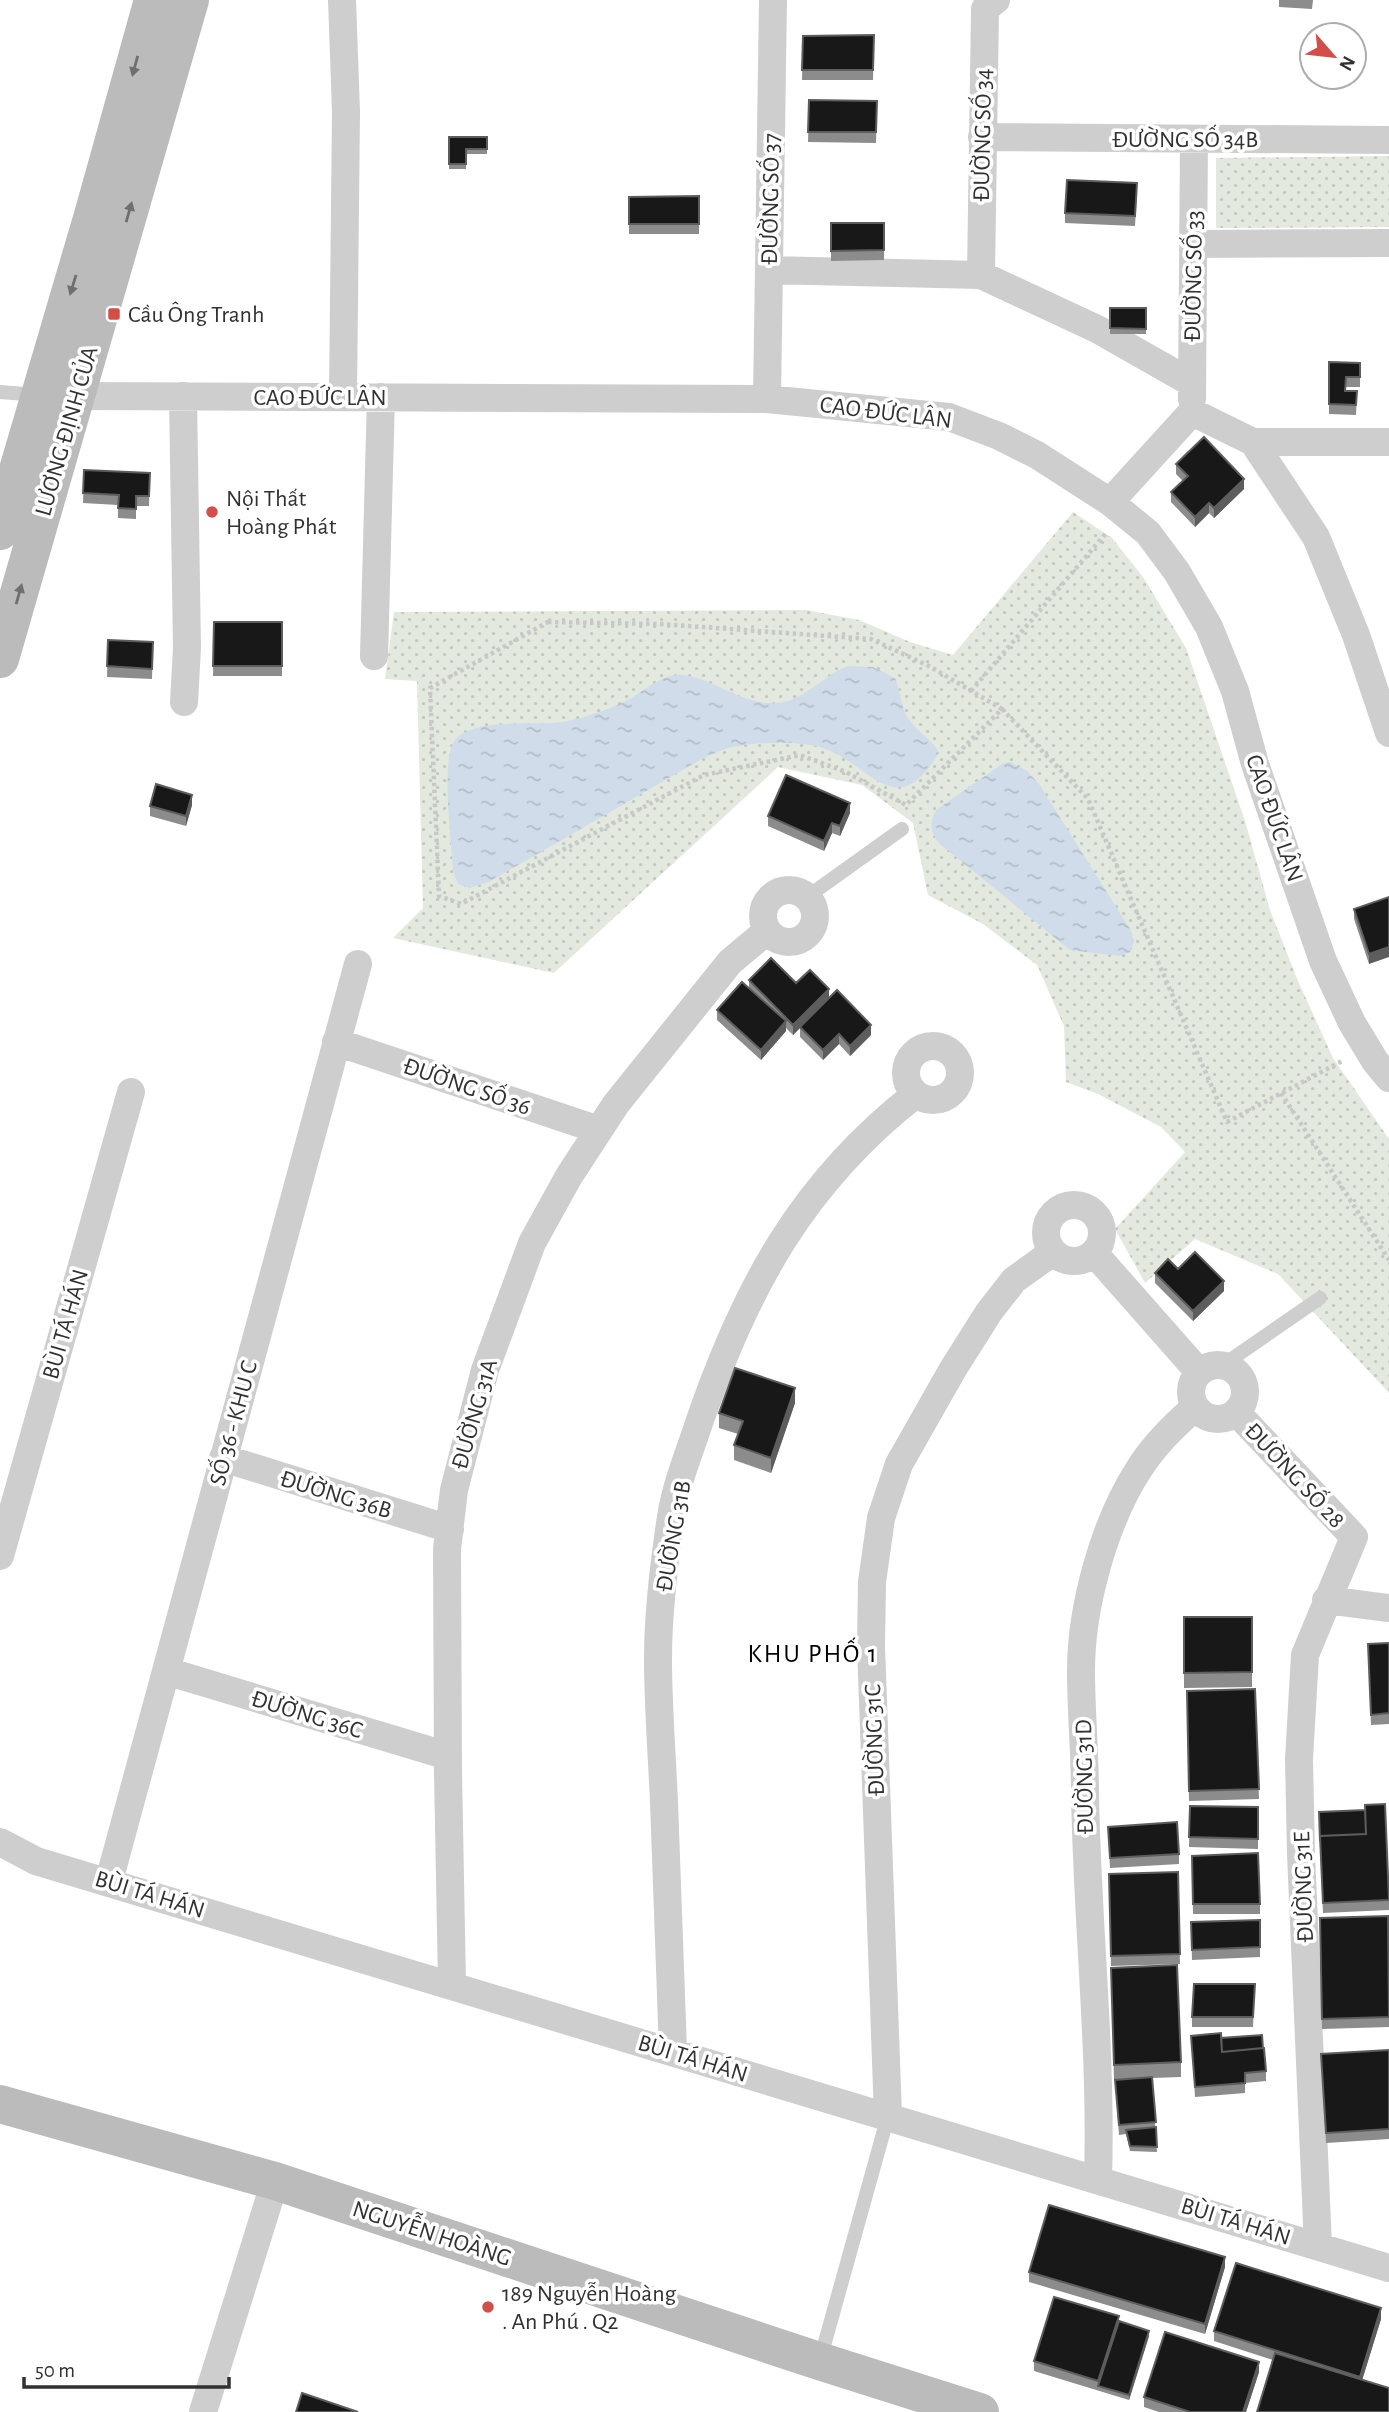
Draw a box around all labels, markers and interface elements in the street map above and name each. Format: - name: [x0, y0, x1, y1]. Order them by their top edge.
- north arrow: [1298, 21, 1368, 91]
- text: N: [1335, 53, 1358, 74]
- one-way arrow: [129, 55, 140, 77]
- street label: ĐƯỜNG SỐ 34: [966, 68, 996, 202]
- street label: ĐƯỜNG SỐ 34B: [1112, 124, 1258, 152]
- street label: ĐƯỜNG SỐ 37: [754, 133, 784, 265]
- one-way arrow: [124, 202, 134, 223]
- street label: ĐƯỜNG SỐ 33: [1177, 210, 1207, 342]
- one-way arrow: [67, 274, 77, 295]
- place label: Cầu Ông Tranh: [128, 301, 265, 327]
- marker: Cầu Ông Tranh: [106, 306, 122, 322]
- street label: LƯƠNG ĐỊNH CỦA: [29, 343, 103, 519]
- street label: CAO ĐỨC LÂN: [253, 384, 387, 410]
- street label: CAO ĐỨC LÂN: [818, 391, 954, 433]
- place label: Nội Thất Hoàng Phát: [226, 487, 337, 539]
- marker: Nội Thất Hoàng Phát: [204, 504, 220, 520]
- one-way arrow: [14, 582, 25, 604]
- street label: CAO ĐỨC LÂN: [1241, 751, 1309, 885]
- street label: ĐƯỜNG SỐ 36: [400, 1050, 535, 1120]
- street label: BÙI TÁ HÁN: [37, 1266, 93, 1382]
- street label: ĐƯỜNG 31A: [446, 1356, 502, 1472]
- street label: SỐ 36 - KHU C: [202, 1357, 262, 1488]
- street label: ĐƯỜNG SỐ 28: [1240, 1416, 1352, 1533]
- street label: ĐƯỜNG 36B: [277, 1465, 395, 1523]
- street label: ĐƯỜNG 31B: [650, 1478, 696, 1594]
- district label: KHU PHỐ 1: [747, 1637, 879, 1667]
- street label: ĐƯỜNG 31C: [859, 1684, 889, 1796]
- street label: ĐƯỜNG 36C: [248, 1685, 366, 1743]
- street label: ĐƯỜNG 31D: [1070, 1719, 1098, 1835]
- street label: ĐƯỜNG 31E: [1288, 1831, 1318, 1943]
- street label: BÙI TÁ HÁN: [92, 1865, 208, 1923]
- street label: BÙI TÁ HÁN: [635, 2029, 751, 2087]
- street label: NGUYỄN HOÀNG: [349, 2192, 515, 2271]
- street label: BÙI TÁ HÁN: [1178, 2192, 1294, 2250]
- place label: 189 Nguyễn Hoàng . An Phú . Q2: [502, 2281, 677, 2334]
- marker: 189 Nguyễn Hoàng . An Phú . Q2: [480, 2299, 496, 2315]
- scale bar: [24, 2346, 229, 2390]
- text: 50 m: [35, 2360, 75, 2381]

